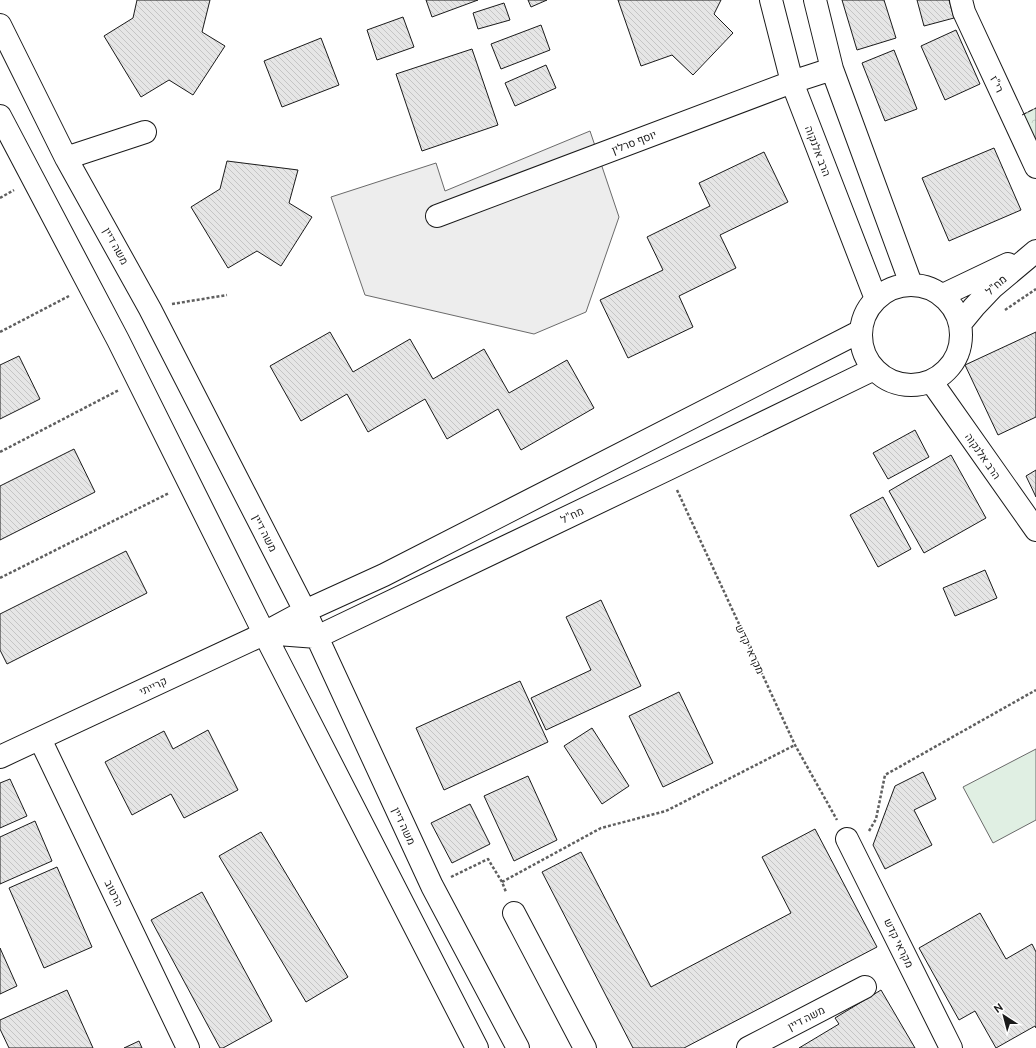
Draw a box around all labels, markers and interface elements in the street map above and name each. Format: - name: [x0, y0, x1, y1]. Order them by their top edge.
- street label: רי"ז: [988, 74, 1006, 94]
- street label: הרב אלנקוה: [803, 124, 833, 178]
- street label: יוסף סרלין: [610, 128, 658, 156]
- street label: משה דיין: [101, 225, 131, 267]
- street label: מח"ל: [983, 273, 1009, 297]
- street label: הרב אלנקוה: [963, 431, 1003, 481]
- street label: מח"ל: [559, 504, 585, 526]
- street label: משה דיין: [251, 512, 279, 554]
- street label: מקראי קדש: [733, 622, 767, 676]
- street label: קרייתי: [137, 674, 169, 698]
- street label: משה דיין: [390, 805, 418, 847]
- street label: הרטוב: [103, 878, 125, 908]
- street label: מקראי קדש: [882, 916, 916, 970]
- north arrow: [984, 996, 1024, 1036]
- text: N: [991, 1001, 1005, 1015]
- street label: משה דיין: [785, 1004, 827, 1032]

